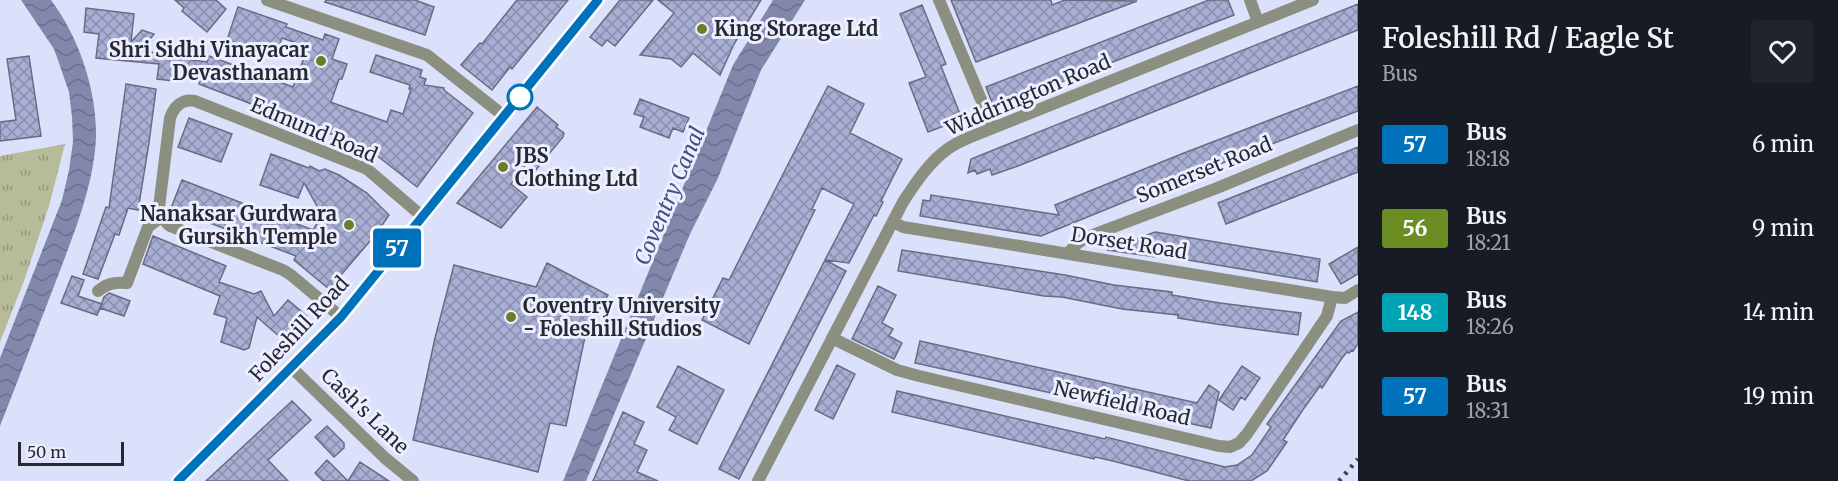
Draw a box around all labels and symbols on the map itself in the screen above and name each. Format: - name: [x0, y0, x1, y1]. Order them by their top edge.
- place label: King Storage Ltd: [714, 16, 878, 41]
- marker: King Storage Ltd: [695, 22, 709, 36]
- place label: Shri Sidhi Vinayacar Devasthanam: [109, 37, 309, 85]
- street label: Widdrington Road: [941, 48, 1114, 141]
- marker: Shri Sidhi Vinayacar Devasthanam: [314, 54, 328, 68]
- unlabelled marker: [507, 84, 533, 110]
- street label: Edmund Road: [247, 92, 381, 168]
- water label: Coventry Canal: [628, 122, 711, 269]
- street label: Somerset Road: [1132, 131, 1275, 208]
- place label: JBS Clothing Ltd: [514, 143, 638, 191]
- marker: JBS Clothing Ltd: [496, 160, 510, 174]
- place label: Nanaksar Gurdwara Gursikh Temple: [140, 201, 337, 249]
- marker: Nanaksar Gurdwara Gursikh Temple: [342, 218, 356, 232]
- street label: Dorset Road: [1069, 221, 1189, 264]
- line badge: 57: [370, 228, 424, 268]
- street label: Foleshill Road: [244, 271, 354, 386]
- place label: Coventry University - Foleshill Studios: [523, 293, 721, 341]
- marker: Coventry University - Foleshill Studios: [504, 310, 518, 324]
- street label: Cash's Lane: [316, 363, 414, 459]
- street label: Newfield Road: [1051, 375, 1193, 430]
- scale bar: [18, 439, 124, 466]

